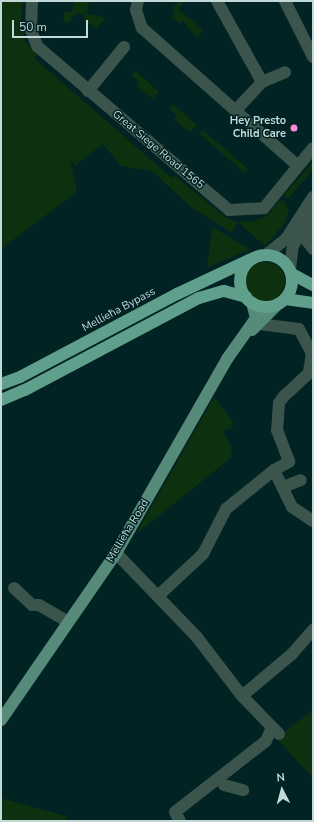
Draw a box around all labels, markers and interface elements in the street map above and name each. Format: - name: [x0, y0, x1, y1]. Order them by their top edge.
- scale bar: [14, 12, 90, 38]
- text: 50 m: [19, 19, 47, 35]
- street label: Great Siege Road 1565: [110, 108, 206, 192]
- place label: Hey Presto Child Care: [230, 115, 286, 141]
- marker: Hey Presto Child Care: [289, 123, 299, 133]
- street label: Mellieħa Bypass: [80, 285, 158, 335]
- street label: Mellieħa Road: [104, 497, 152, 565]
- north arrow: [262, 770, 302, 810]
- text: N: [276, 770, 286, 785]

